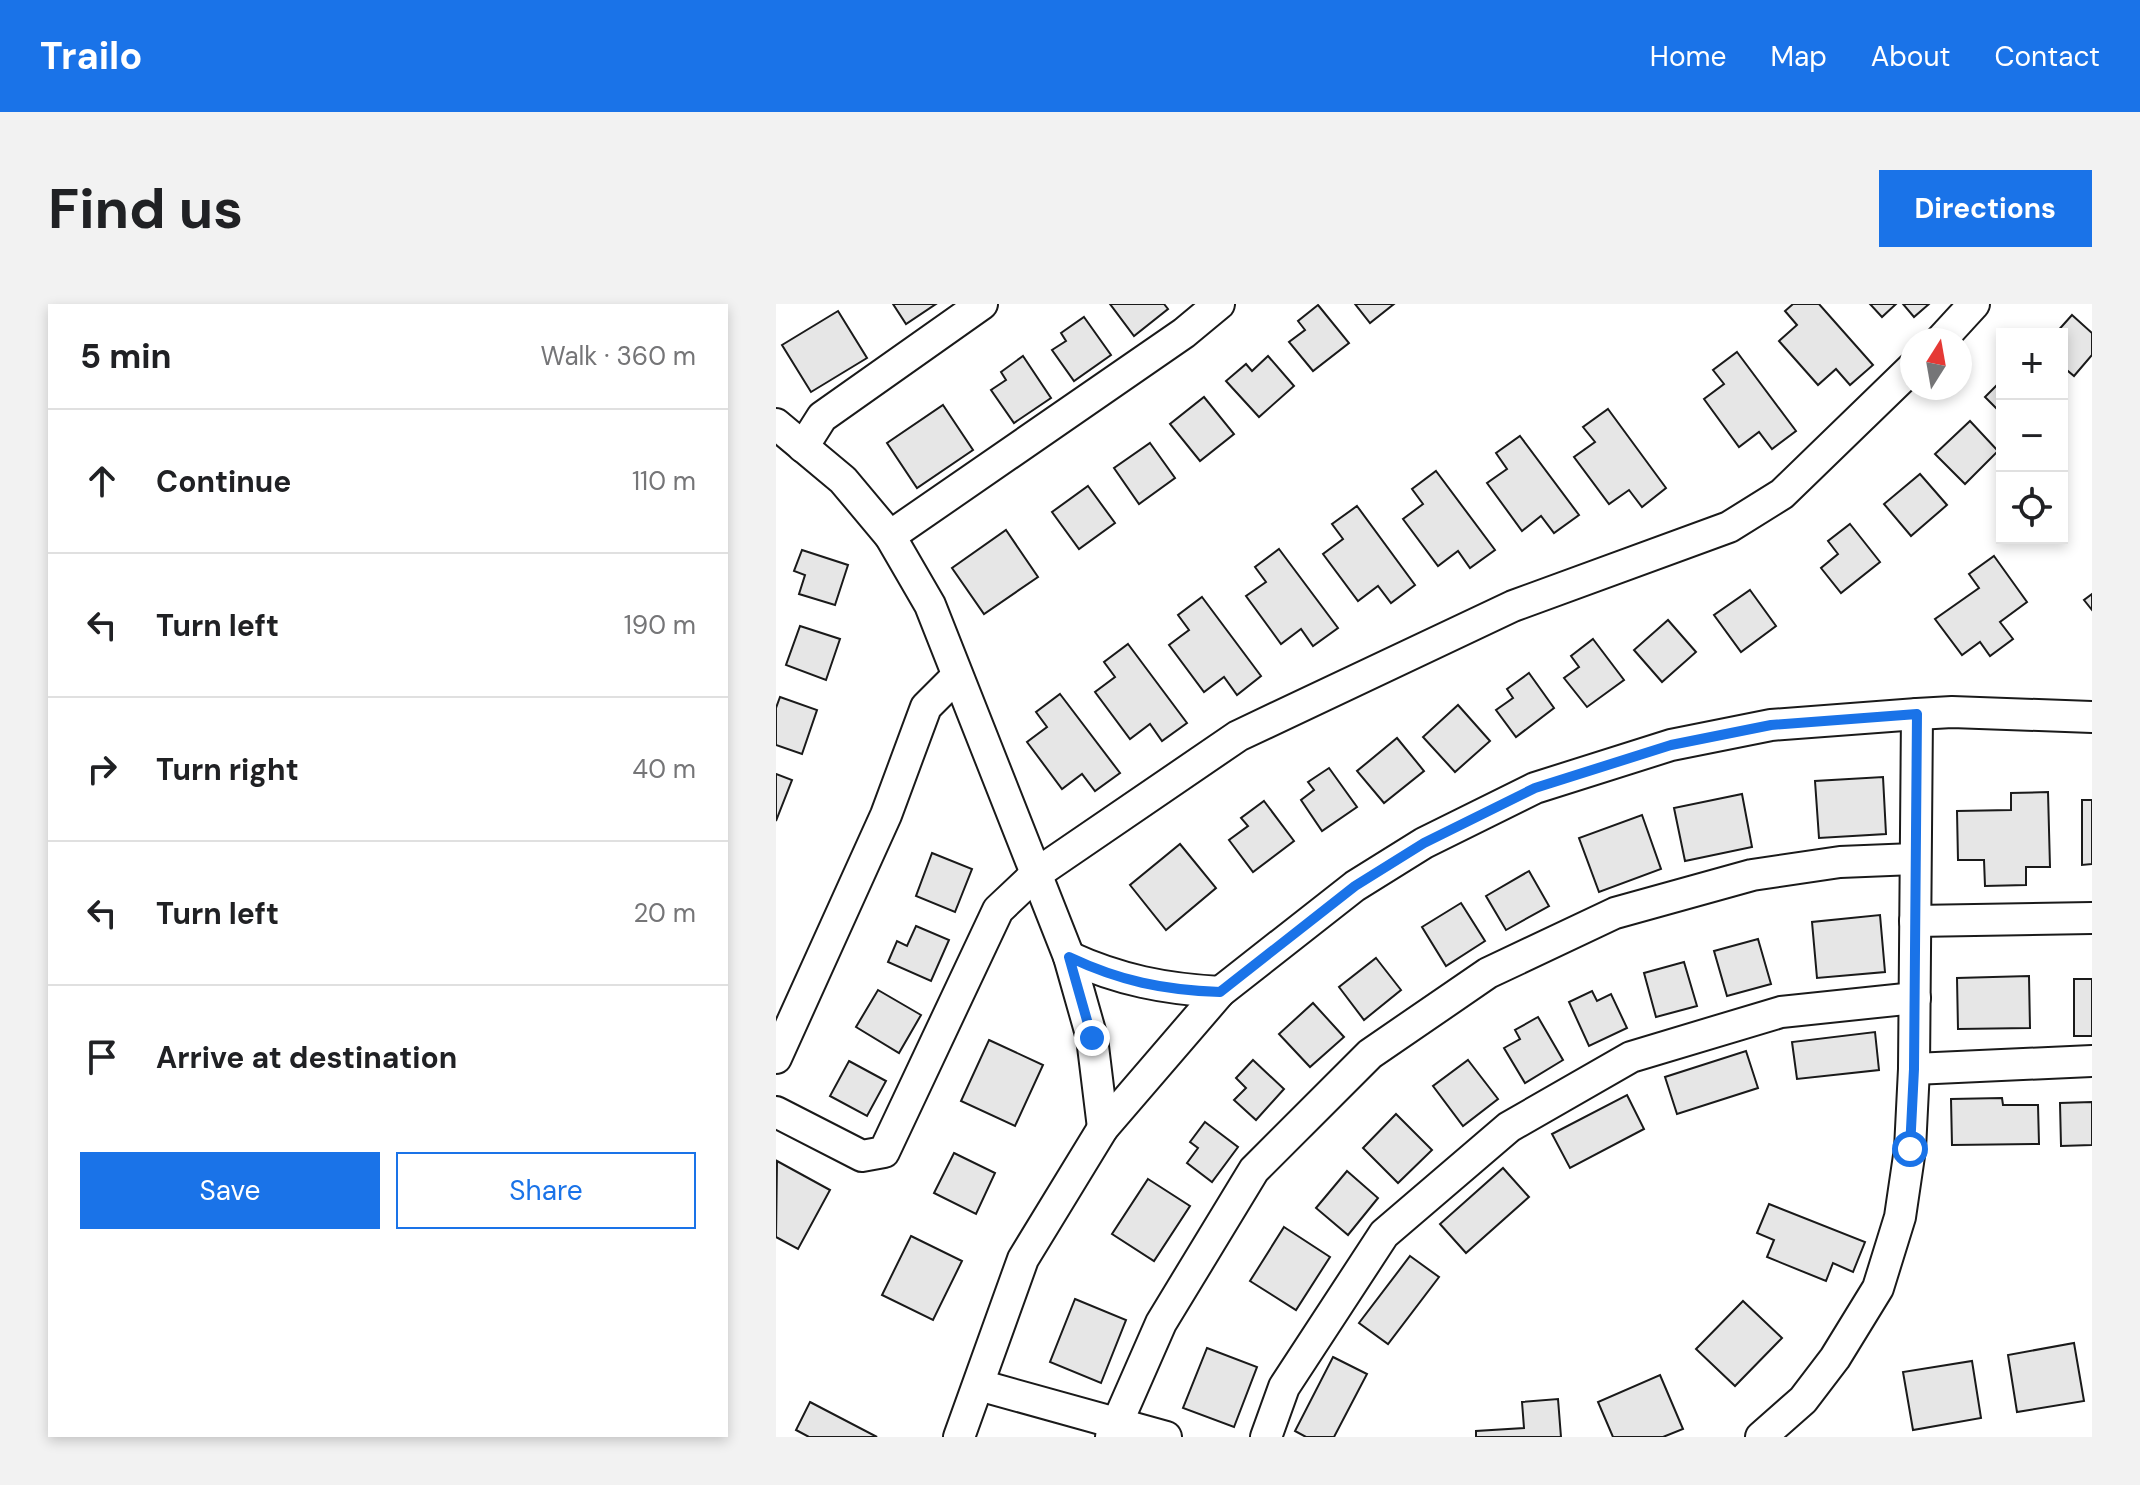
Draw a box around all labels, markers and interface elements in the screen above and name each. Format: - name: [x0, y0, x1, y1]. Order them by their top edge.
- text: Trailo: [40, 31, 142, 81]
- text: Home: [1650, 38, 1726, 75]
- text: Map: [1770, 38, 1827, 75]
- text: About: [1871, 38, 1950, 75]
- text: Contact: [1994, 38, 2100, 75]
- button: Directions: [1879, 170, 2092, 247]
- text: Find us: [48, 172, 243, 245]
- north arrow: [1900, 328, 1972, 400]
- map controls: [1996, 328, 2068, 544]
- button: +: [1996, 328, 2068, 400]
- text: 5 min: [80, 334, 171, 379]
- text: Walk · 360 m: [541, 339, 696, 373]
- button: −: [1996, 400, 2068, 472]
- icon: ahead: [80, 459, 124, 503]
- text: Continue: [156, 462, 291, 501]
- text: 110 m: [632, 464, 696, 498]
- button: locate: [1996, 472, 2068, 544]
- icon: left: [80, 603, 124, 647]
- text: Turn left: [156, 606, 279, 645]
- text: 190 m: [624, 608, 696, 642]
- icon: right: [80, 747, 124, 791]
- text: Turn right: [156, 750, 299, 789]
- text: 40 m: [632, 752, 696, 786]
- icon: left: [80, 891, 124, 935]
- text: Turn left: [156, 894, 279, 933]
- text: 20 m: [633, 896, 696, 930]
- route end: [1074, 1020, 1110, 1056]
- icon: arrive: [80, 1035, 124, 1079]
- text: Arrive at destination: [156, 1038, 457, 1077]
- route start: [1892, 1131, 1928, 1167]
- button: Save: [80, 1152, 380, 1229]
- button: Share: [396, 1152, 696, 1229]

